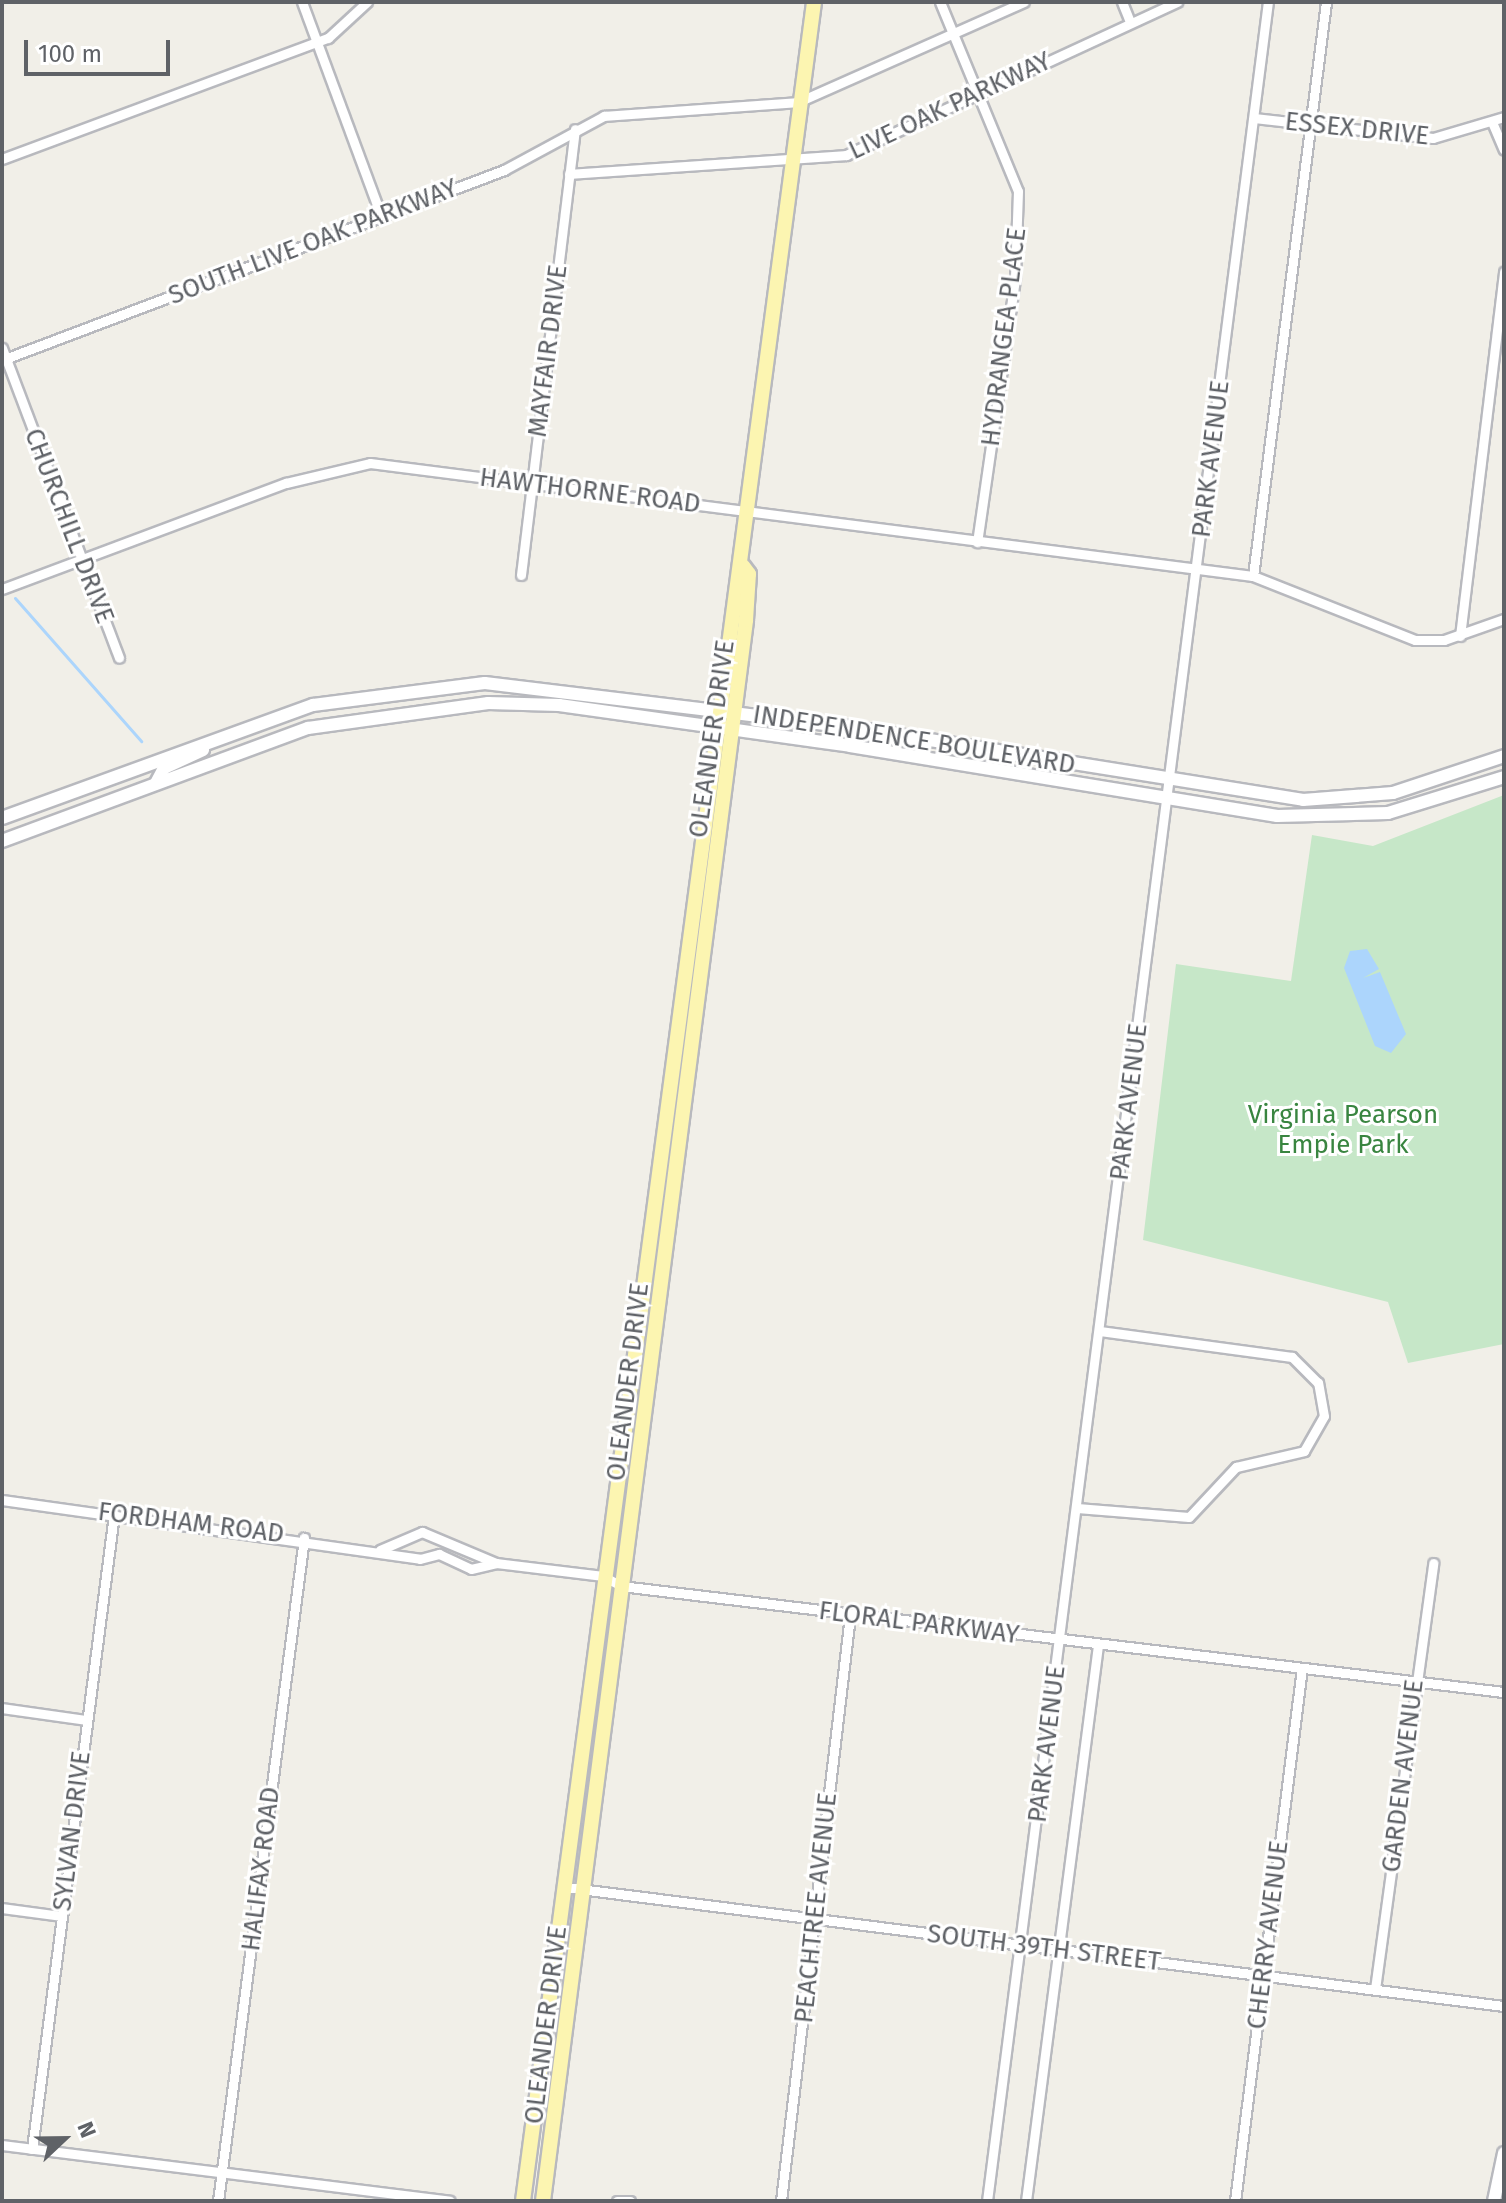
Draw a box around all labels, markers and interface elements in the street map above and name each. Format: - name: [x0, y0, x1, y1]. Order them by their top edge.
- scale bar: [28, 24, 174, 74]
- text: 100 m: [38, 40, 102, 68]
- street label: LIVE OAK PARKWAY: [844, 45, 1056, 167]
- street label: ESSEX DRIVE: [1283, 106, 1431, 152]
- street label: SOUTH LIVE OAK PARKWAY: [164, 172, 462, 312]
- street label: HYDRANGEA PLACE: [975, 226, 1033, 448]
- street label: MAYFAIR DRIVE: [522, 263, 574, 439]
- street label: PARK AVENUE: [1186, 379, 1236, 539]
- street label: CHURCHILL DRIVE: [17, 424, 121, 628]
- street label: HAWTHORNE ROAD: [478, 462, 702, 520]
- street label: OLEANDER DRIVE: [683, 638, 741, 840]
- street label: INDEPENDENCE BOULEVARD: [751, 699, 1077, 781]
- street label: PARK AVENUE: [1104, 1022, 1154, 1182]
- park label: Virginia Pearson Empie Park: [1248, 1099, 1438, 1160]
- street label: OLEANDER DRIVE: [600, 1281, 656, 1483]
- street label: FORDHAM ROAD: [96, 1496, 286, 1550]
- street label: FLORAL PARKWAY: [817, 1595, 1021, 1651]
- street label: PARK AVENUE: [1022, 1664, 1072, 1824]
- street label: GARDEN AVENUE: [1376, 1678, 1430, 1874]
- street label: SYLVAN DRIVE: [47, 1749, 97, 1913]
- street label: HALIFAX ROAD: [235, 1785, 287, 1953]
- street label: PEACHTREE AVENUE: [788, 1791, 844, 2025]
- street label: CHERRY AVENUE: [1241, 1839, 1295, 2031]
- street label: SOUTH 39TH STREET: [925, 1918, 1163, 1978]
- street label: OLEANDER DRIVE: [518, 1924, 574, 2126]
- north arrow: [24, 2099, 104, 2179]
- text: N: [71, 2118, 102, 2142]

